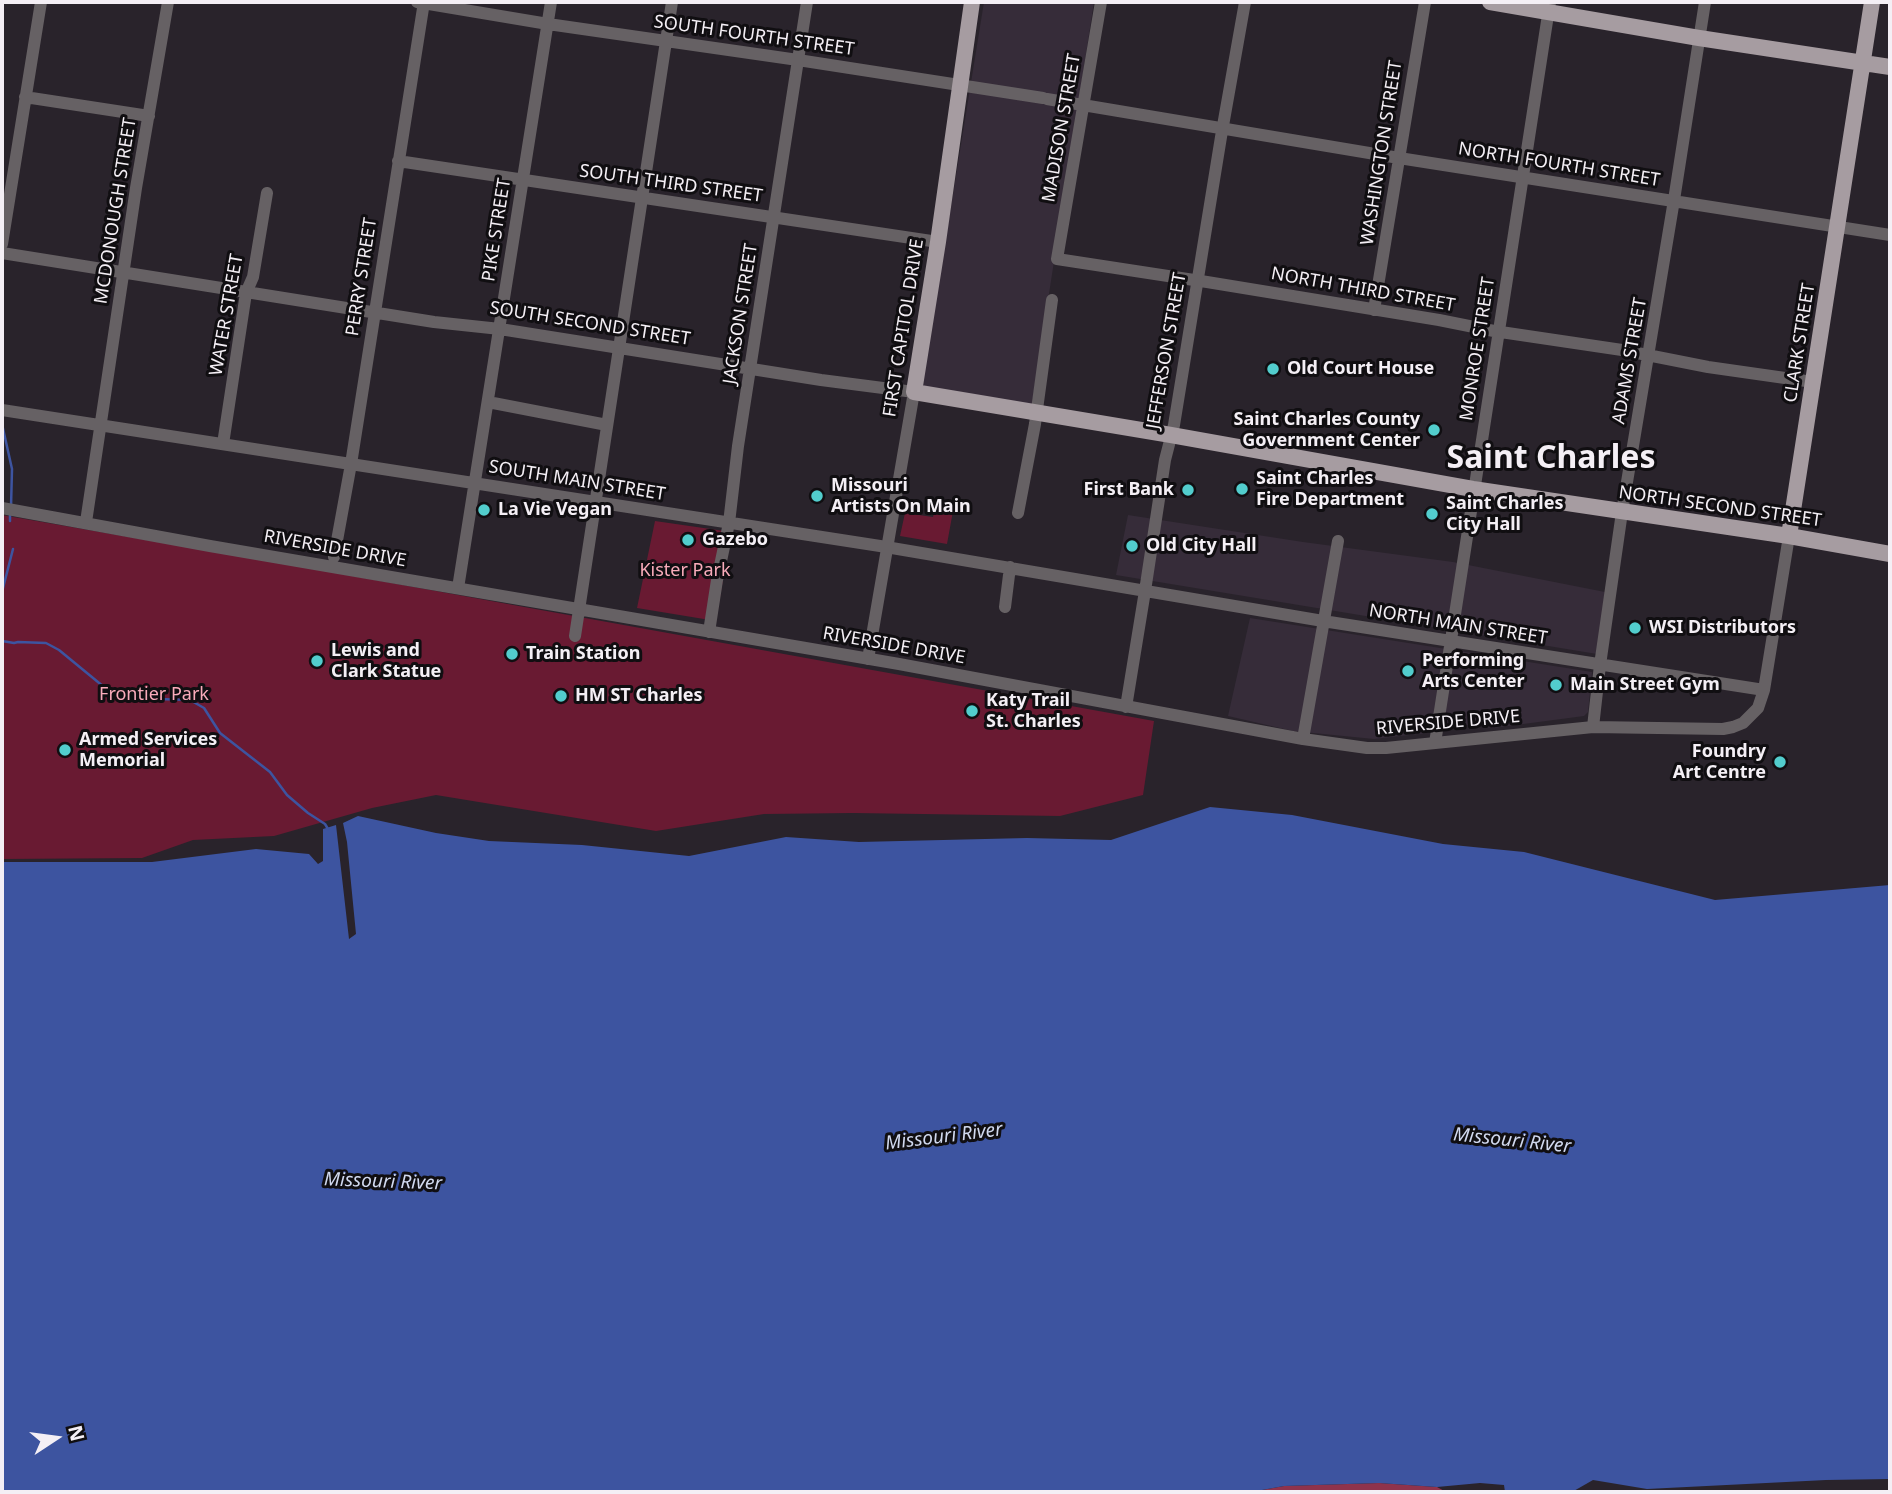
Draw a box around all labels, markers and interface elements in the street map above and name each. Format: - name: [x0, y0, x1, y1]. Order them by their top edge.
- street label: SOUTH FOURTH STREET: [652, 11, 856, 61]
- street label: MADISON STREET: [1038, 52, 1086, 204]
- street label: WASHINGTON STREET: [1357, 59, 1407, 247]
- street label: MCDONOUGH STREET: [91, 116, 141, 306]
- street label: NORTH FOURTH STREET: [1457, 138, 1661, 192]
- street label: SOUTH THIRD STREET: [578, 160, 764, 208]
- street label: PIKE STREET: [478, 177, 516, 283]
- street label: PERRY STREET: [342, 216, 382, 338]
- street label: FIRST CAPITOL DRIVE: [879, 237, 929, 419]
- street label: JACKSON STREET: [719, 242, 763, 386]
- street label: WATER STREET: [206, 252, 248, 378]
- street label: NORTH THIRD STREET: [1269, 263, 1457, 317]
- street label: JEFFERSON STREET: [1143, 271, 1191, 431]
- street label: MONROE STREET: [1456, 276, 1500, 422]
- street label: CLARK STREET: [1780, 282, 1820, 404]
- street label: ADAMS STREET: [1608, 296, 1652, 426]
- street label: SOUTH SECOND STREET: [488, 297, 692, 351]
- place label: Old Court House: [1287, 358, 1434, 380]
- marker: Old Court House: [1265, 361, 1281, 377]
- place label: Saint Charles County Government Center: [1234, 409, 1420, 452]
- marker: Saint Charles County Government Center: [1426, 422, 1442, 438]
- district label: Saint Charles: [1447, 440, 1655, 478]
- street label: SOUTH MAIN STREET: [487, 456, 667, 506]
- place label: Saint Charles Fire Department: [1256, 468, 1404, 510]
- place label: Missouri Artists On Main: [831, 475, 971, 518]
- place label: First Bank: [1084, 479, 1174, 501]
- marker: Saint Charles Fire Department: [1234, 481, 1250, 497]
- marker: First Bank: [1180, 482, 1196, 498]
- street label: NORTH SECOND STREET: [1617, 482, 1823, 532]
- marker: Missouri Artists On Main: [809, 488, 825, 504]
- place label: Saint Charles City Hall: [1446, 493, 1564, 536]
- place label: La Vie Vegan: [498, 499, 612, 521]
- marker: La Vie Vegan: [476, 502, 492, 518]
- marker: Saint Charles City Hall: [1424, 506, 1440, 522]
- street label: RIVERSIDE DRIVE: [262, 526, 408, 572]
- place label: Gazebo: [702, 529, 768, 551]
- marker: Gazebo: [680, 532, 696, 548]
- place label: Old City Hall: [1146, 535, 1257, 557]
- marker: Old City Hall: [1124, 538, 1140, 554]
- park label: Kister Park: [639, 560, 731, 582]
- street label: NORTH MAIN STREET: [1367, 600, 1549, 650]
- place label: WSI Distributors: [1649, 617, 1796, 639]
- marker: WSI Distributors: [1627, 620, 1643, 636]
- street label: RIVERSIDE DRIVE: [821, 623, 967, 669]
- place label: Lewis and Clark Statue: [331, 640, 441, 682]
- place label: Train Station: [526, 643, 640, 665]
- marker: Train Station: [504, 646, 520, 662]
- place label: Performing Arts Center: [1422, 650, 1525, 692]
- marker: Lewis and Clark Statue: [309, 653, 325, 669]
- marker: Performing Arts Center: [1400, 663, 1416, 679]
- place label: Main Street Gym: [1570, 674, 1720, 696]
- marker: Main Street Gym: [1548, 677, 1564, 693]
- park label: Frontier Park: [99, 684, 209, 706]
- place label: HM ST Charles: [575, 685, 703, 707]
- marker: HM ST Charles: [553, 688, 569, 704]
- place label: Katy Trail St. Charles: [986, 690, 1081, 732]
- marker: Katy Trail St. Charles: [964, 703, 980, 719]
- street label: RIVERSIDE DRIVE: [1375, 706, 1521, 740]
- place label: Armed Services Memorial: [79, 729, 217, 772]
- place label: Foundry Art Centre: [1673, 741, 1766, 784]
- marker: Armed Services Memorial: [57, 742, 73, 758]
- marker: Foundry Art Centre: [1772, 754, 1788, 770]
- water label: Missouri River: [884, 1118, 1004, 1156]
- water label: Missouri River: [1452, 1123, 1572, 1159]
- water label: Missouri River: [324, 1169, 442, 1195]
- north arrow: [21, 1403, 91, 1473]
- text: N: [62, 1423, 91, 1444]

